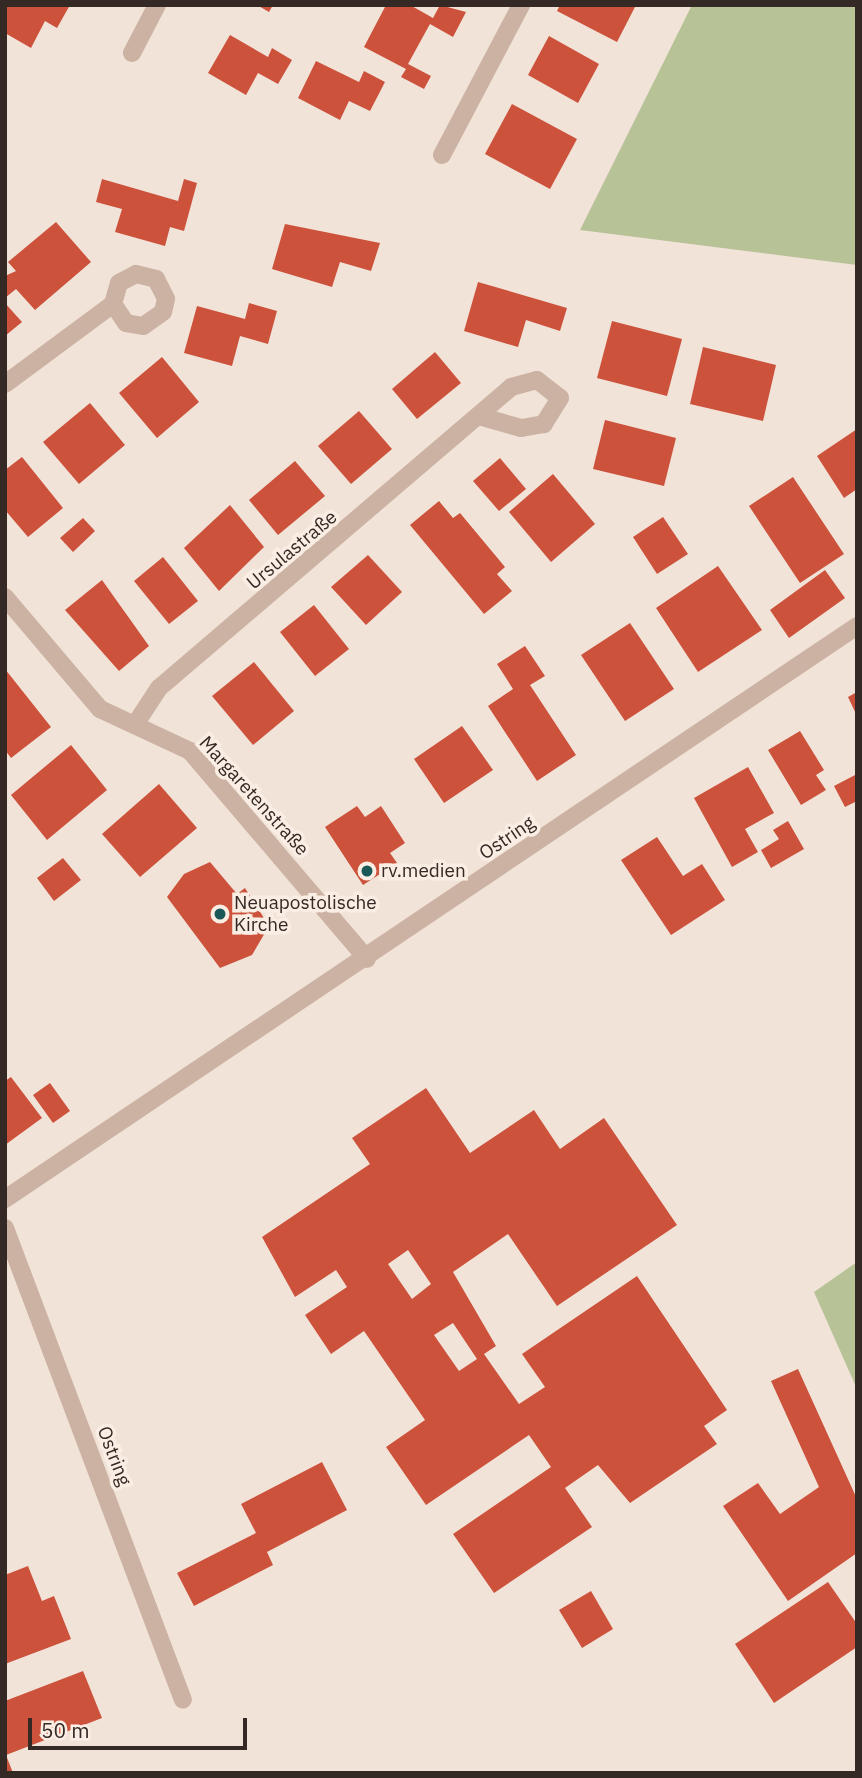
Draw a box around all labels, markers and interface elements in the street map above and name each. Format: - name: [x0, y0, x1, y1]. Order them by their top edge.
- street label: Ursulastraße: [242, 506, 342, 594]
- street label: Margaretenstraße: [194, 732, 314, 860]
- street label: Ostring: [475, 811, 539, 865]
- place label: rv.medien: [381, 860, 466, 882]
- marker: rv.medien: [359, 863, 375, 879]
- place label: Neuapostolische Kirche: [234, 892, 377, 936]
- marker: Neuapostolische Kirche: [212, 906, 228, 922]
- street label: Ostring: [92, 1423, 136, 1489]
- scale bar: [32, 1704, 250, 1748]
- text: 50 m: [41, 1716, 90, 1744]

